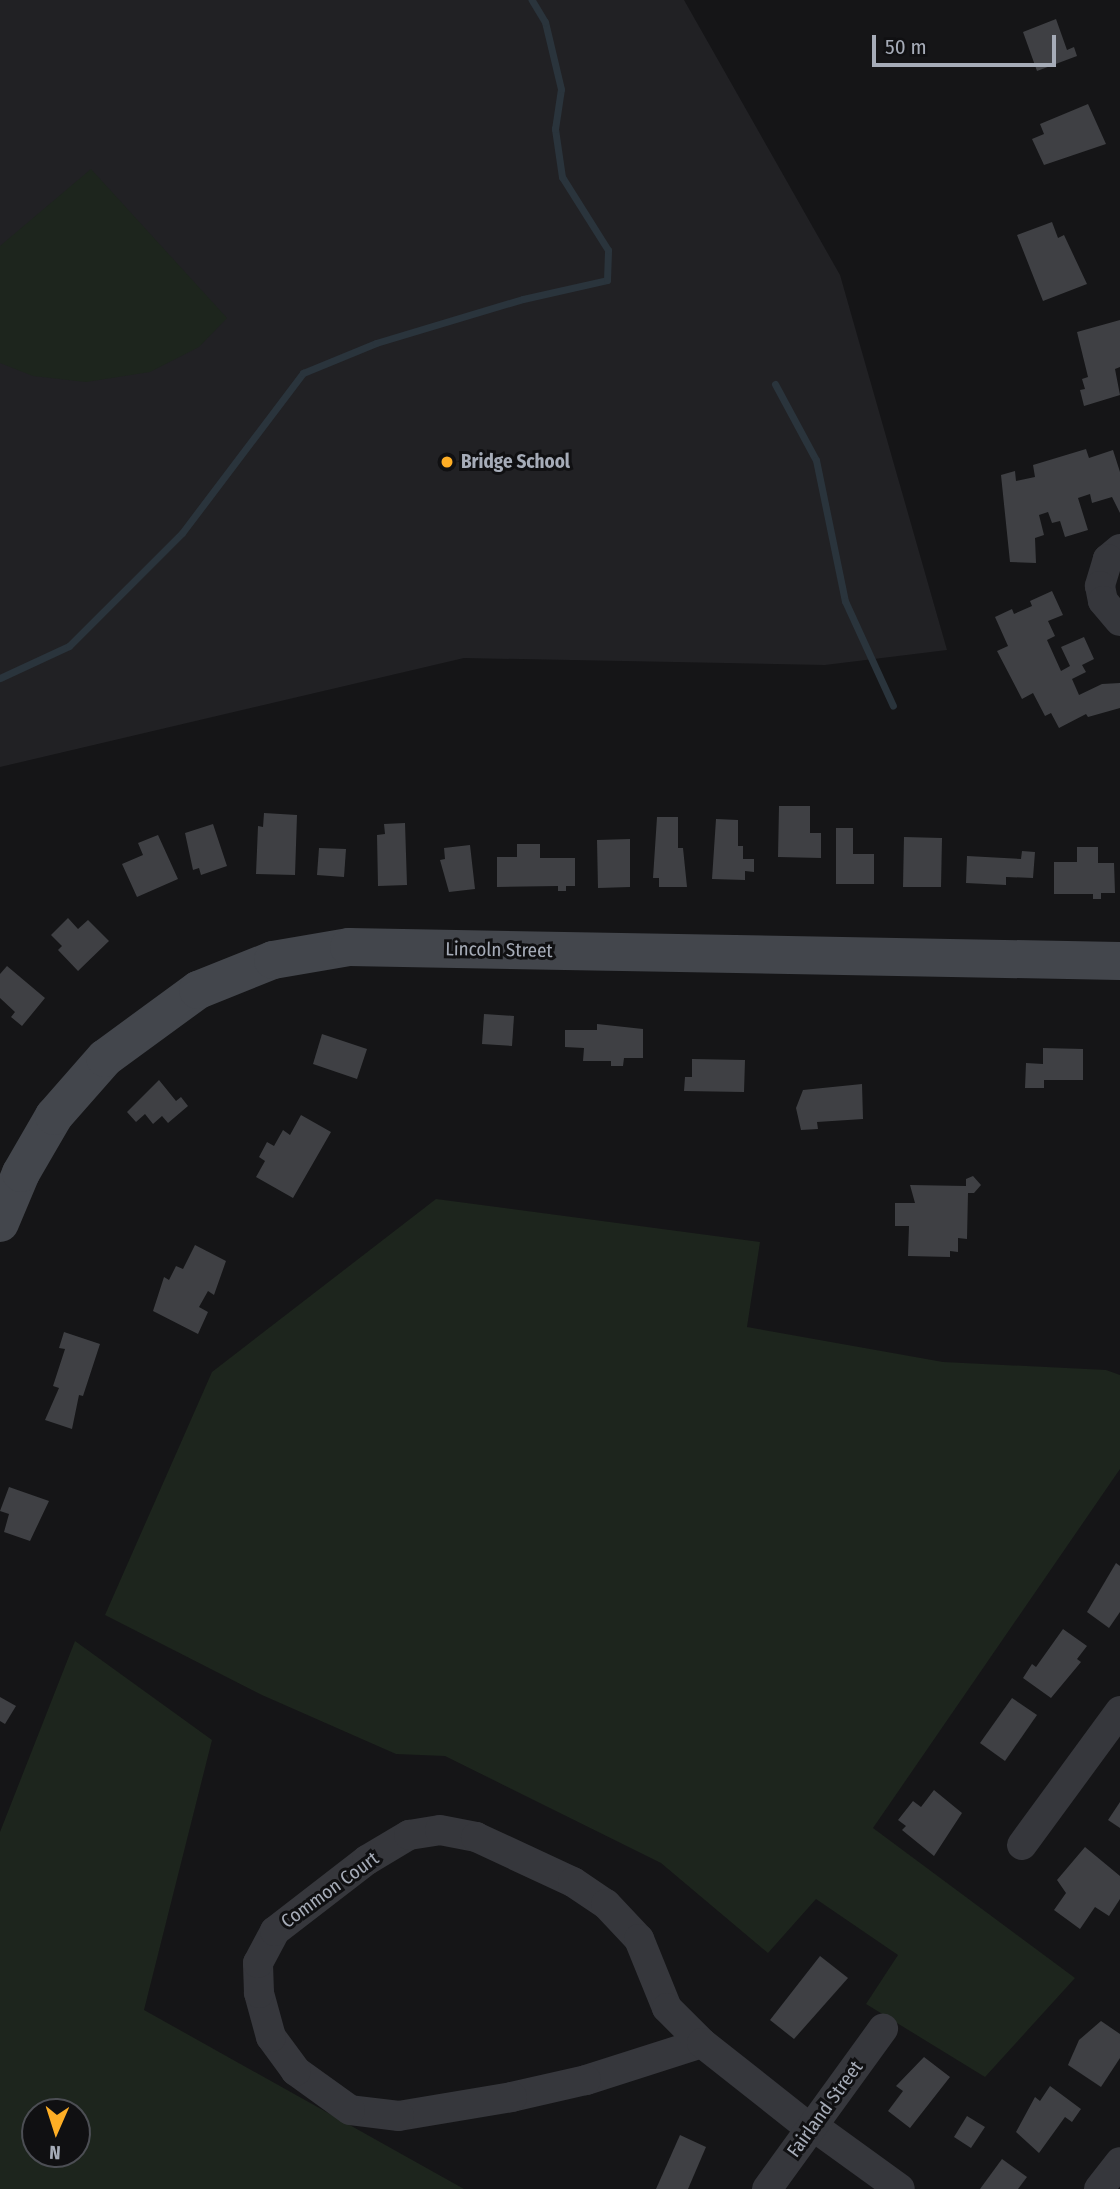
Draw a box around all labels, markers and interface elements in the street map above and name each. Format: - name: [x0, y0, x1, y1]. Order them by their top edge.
- scale bar: [875, 21, 1059, 65]
- text: 50 m: [885, 34, 927, 60]
- place label: Bridge School: [461, 451, 570, 473]
- marker: Bridge School: [439, 454, 455, 470]
- street label: Lincoln Street: [445, 938, 553, 962]
- street label: Common Court: [277, 1847, 383, 1933]
- street label: Fairland Street: [782, 2056, 868, 2162]
- north arrow: [21, 2098, 91, 2168]
- text: N: [49, 2141, 61, 2164]

